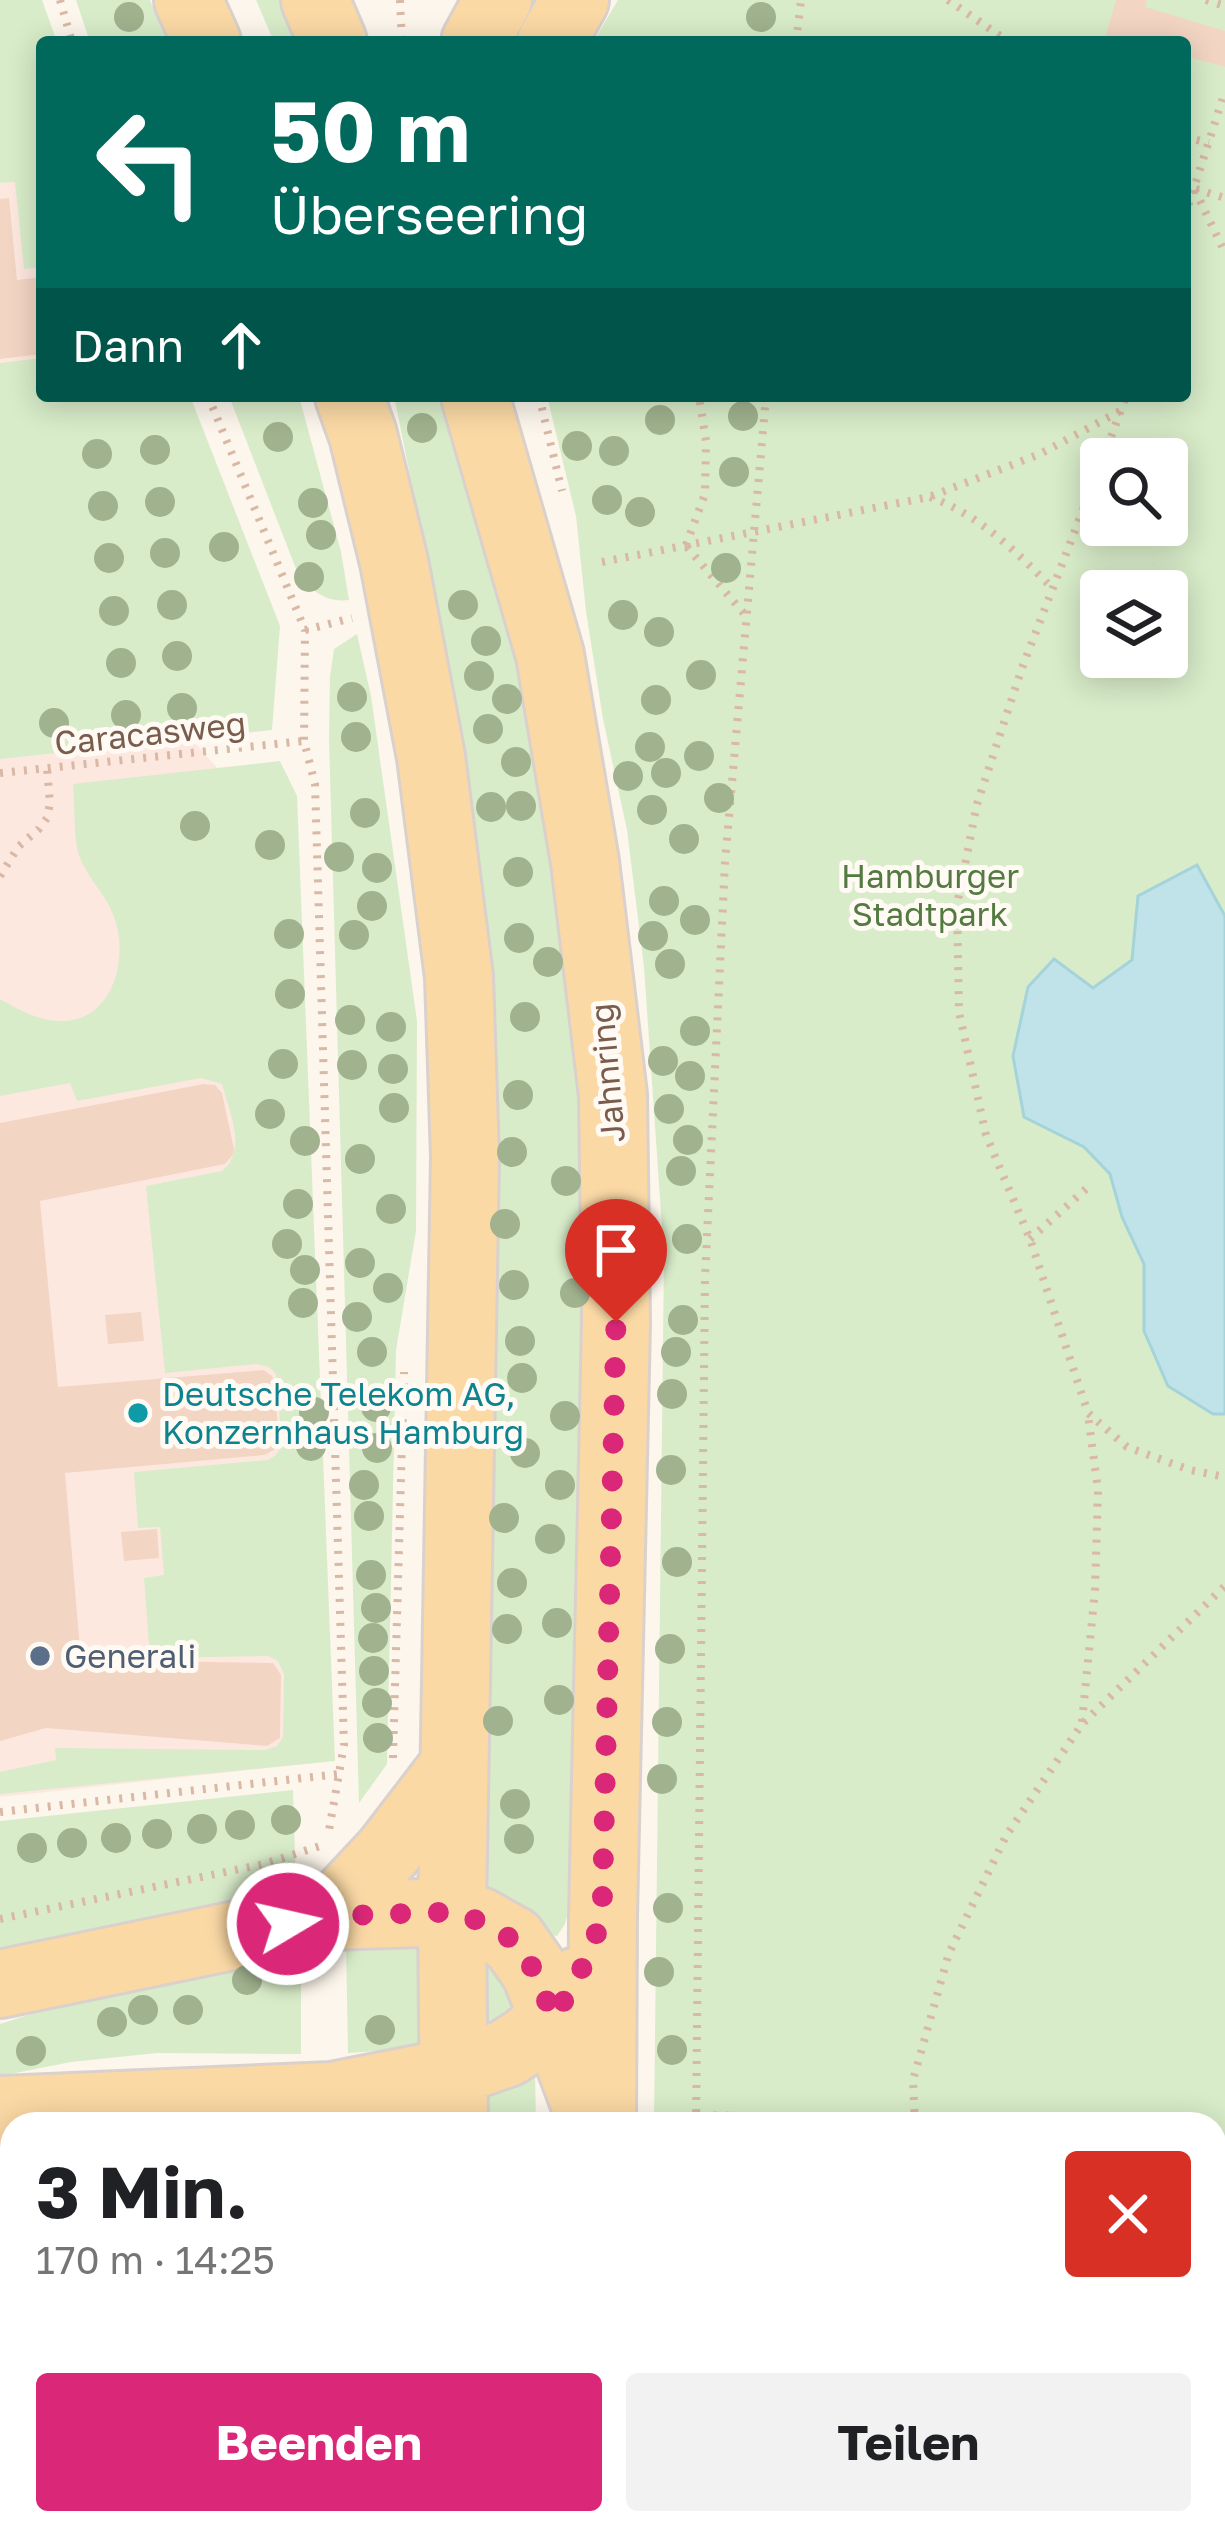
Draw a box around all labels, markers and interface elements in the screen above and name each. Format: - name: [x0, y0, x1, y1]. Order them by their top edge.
- text: 50 m: [270, 80, 470, 180]
- icon: left: [72, 84, 228, 240]
- text: Überseering: [270, 181, 588, 246]
- icon: ahead: [208, 312, 274, 378]
- text: Dann: [72, 318, 184, 372]
- map controls: [1080, 438, 1188, 678]
- button: search: [1080, 438, 1188, 546]
- button: layers: [1080, 570, 1188, 678]
- street label: Caracasweg: [52, 703, 248, 762]
- park label: Hamburger Stadtpark: [841, 856, 1019, 933]
- street label: Jahnring: [581, 1002, 632, 1144]
- pin: [565, 1199, 667, 1322]
- icon: arrive: [583, 1217, 649, 1283]
- place label: Deutsche Telekom AG, Konzernhaus Hamburg: [162, 1374, 524, 1451]
- marker: Deutsche Telekom AG, Konzernhaus Hamburg: [125, 1400, 151, 1426]
- place label: Generali: [64, 1636, 196, 1675]
- marker: Generali: [27, 1643, 53, 1669]
- position arrow: [225, 1861, 351, 1987]
- text: 3 Min.: [36, 2147, 248, 2234]
- button: close: [1065, 2151, 1191, 2277]
- text: 170 m · 14:25: [36, 2236, 275, 2283]
- button: Beenden: [36, 2373, 602, 2511]
- button: Teilen: [626, 2373, 1191, 2511]

